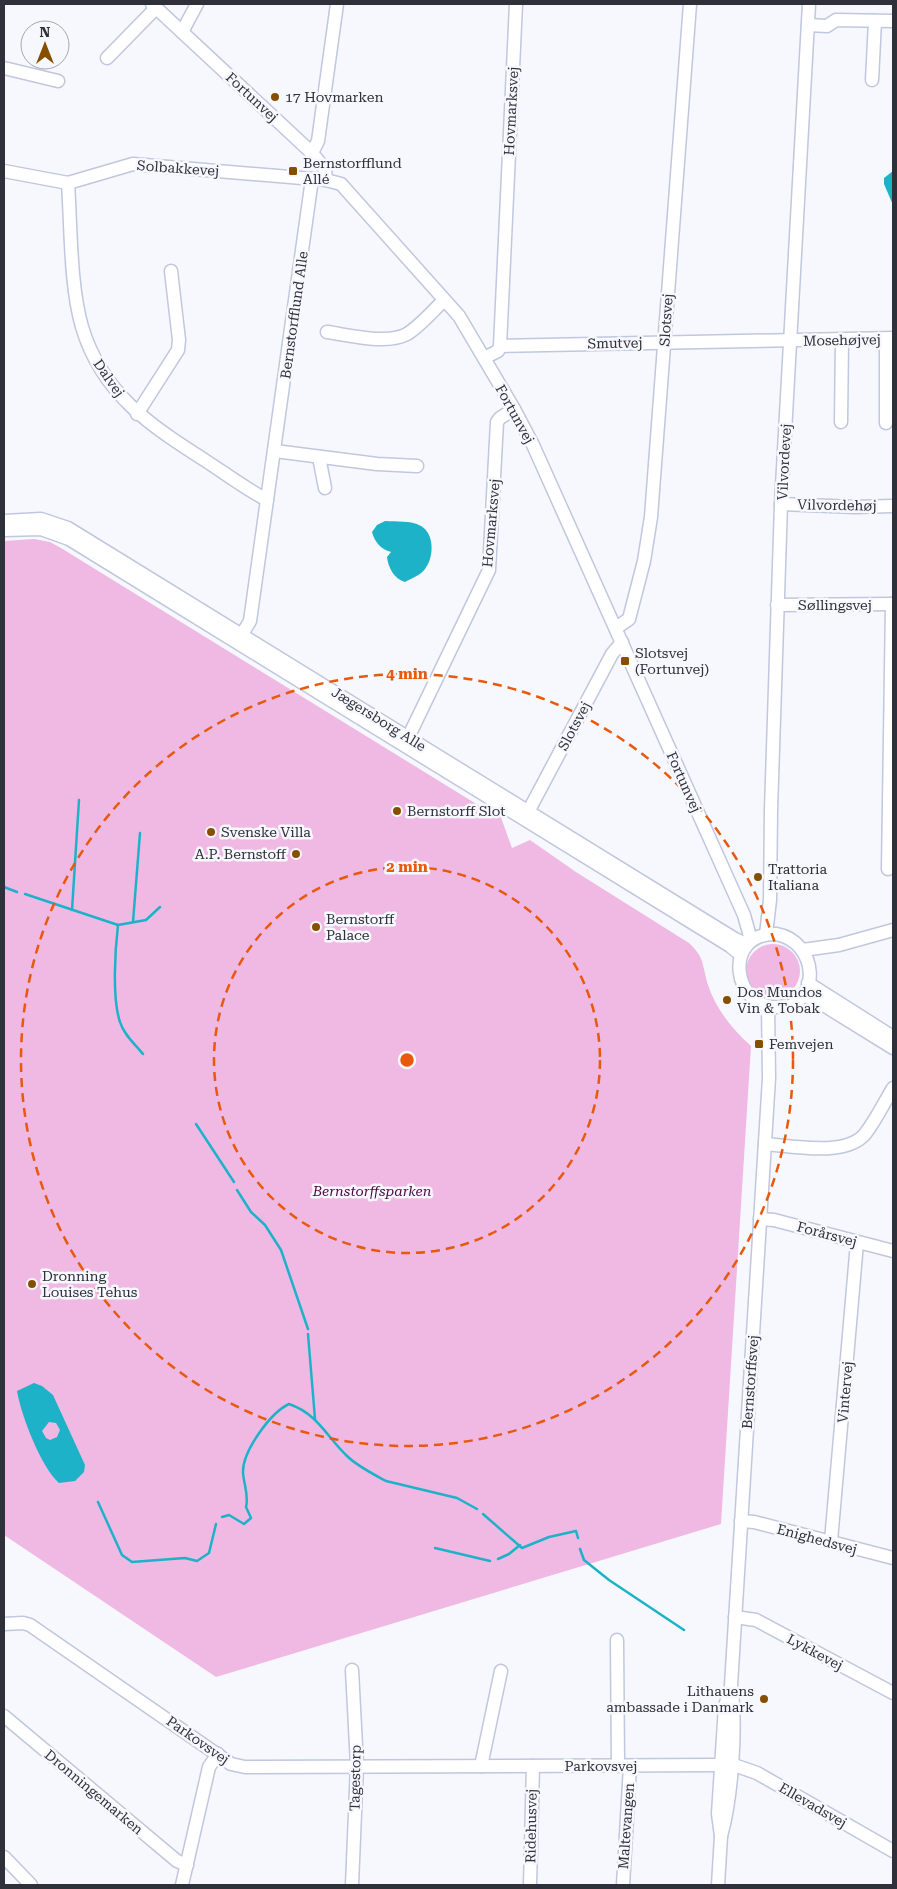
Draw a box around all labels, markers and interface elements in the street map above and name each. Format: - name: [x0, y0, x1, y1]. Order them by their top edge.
- north arrow: [20, 20, 70, 70]
- text: N: [40, 24, 51, 40]
- street label: Hovmarksvej: [501, 66, 521, 156]
- street label: Fortunvej: [223, 69, 281, 125]
- place label: 17 Hovmarken: [285, 89, 383, 105]
- marker: 17 Hovmarken: [269, 91, 281, 103]
- place label: Bernstorfflund Allé: [303, 155, 402, 187]
- street label: Solbakkevej: [136, 157, 220, 179]
- marker: Bernstorfflund Allé: [287, 165, 299, 177]
- street label: Bernstorfflund Alle: [277, 250, 311, 380]
- street label: Slotsvej: [656, 293, 676, 347]
- street label: Mosehøjvej: [803, 331, 881, 349]
- street label: Smutvej: [587, 335, 643, 351]
- street label: Dalvej: [90, 356, 128, 400]
- street label: Fortunvej: [492, 382, 538, 446]
- street label: Vilvordevej: [774, 423, 794, 501]
- street label: Hovmarksvej: [479, 478, 503, 568]
- street label: Vilvordehøj: [797, 496, 877, 514]
- street label: Søllingsvej: [798, 597, 872, 613]
- place label: Slotsvej (Fortunvej): [635, 645, 709, 677]
- marker: Slotsvej (Fortunvej): [619, 655, 631, 667]
- text: 4 min: [386, 665, 428, 683]
- street label: Jægersborg Alle: [329, 684, 429, 755]
- street label: Slotsvej: [554, 699, 594, 753]
- street label: Fortunvej: [663, 749, 705, 815]
- place label: Bernstorff Slot: [407, 803, 506, 819]
- marker: Bernstorff Slot: [391, 805, 403, 817]
- place label: Svenske Villa: [221, 824, 311, 840]
- marker: Svenske Villa: [205, 826, 217, 838]
- place label: A.P. Bernstoff: [195, 846, 287, 862]
- marker: A.P. Bernstoff: [290, 848, 302, 860]
- text: 2 min: [386, 858, 428, 876]
- place label: Trattoria Italiana: [768, 861, 828, 893]
- marker: Trattoria Italiana: [752, 871, 764, 883]
- place label: Bernstorff Palace: [326, 911, 395, 943]
- marker: Bernstorff Palace: [310, 921, 322, 933]
- place label: Dos Mundos Vin & Tobak: [737, 984, 822, 1016]
- marker: Dos Mundos Vin & Tobak: [721, 994, 733, 1006]
- place label: Femvejen: [769, 1036, 833, 1052]
- marker: Femvejen: [753, 1038, 765, 1050]
- centre of rings: [398, 1051, 416, 1069]
- park label: Bernstorffsparken: [312, 1183, 432, 1199]
- street label: Forårsvej: [795, 1218, 859, 1250]
- place label: Dronning Louises Tehus: [42, 1268, 138, 1300]
- marker: Dronning Louises Tehus: [26, 1278, 38, 1290]
- street label: Bernstorffsvej: [739, 1334, 761, 1430]
- street label: Vintervej: [834, 1361, 856, 1423]
- street label: Enighedsvej: [775, 1521, 859, 1557]
- street label: Lykkevej: [784, 1631, 846, 1673]
- place label: Lithauens ambassade i Danmark: [606, 1683, 754, 1715]
- marker: Lithauens ambassade i Danmark: [758, 1693, 770, 1705]
- street label: Parkovsvej: [164, 1713, 232, 1767]
- street label: Tagestorp: [346, 1745, 364, 1811]
- street label: Dronningemarken: [42, 1746, 146, 1838]
- street label: Parkovsvej: [565, 1758, 637, 1774]
- street label: Ellevadsvej: [776, 1779, 850, 1831]
- street label: Maltevangen: [615, 1782, 637, 1870]
- street label: Ridehusvej: [522, 1789, 540, 1863]

